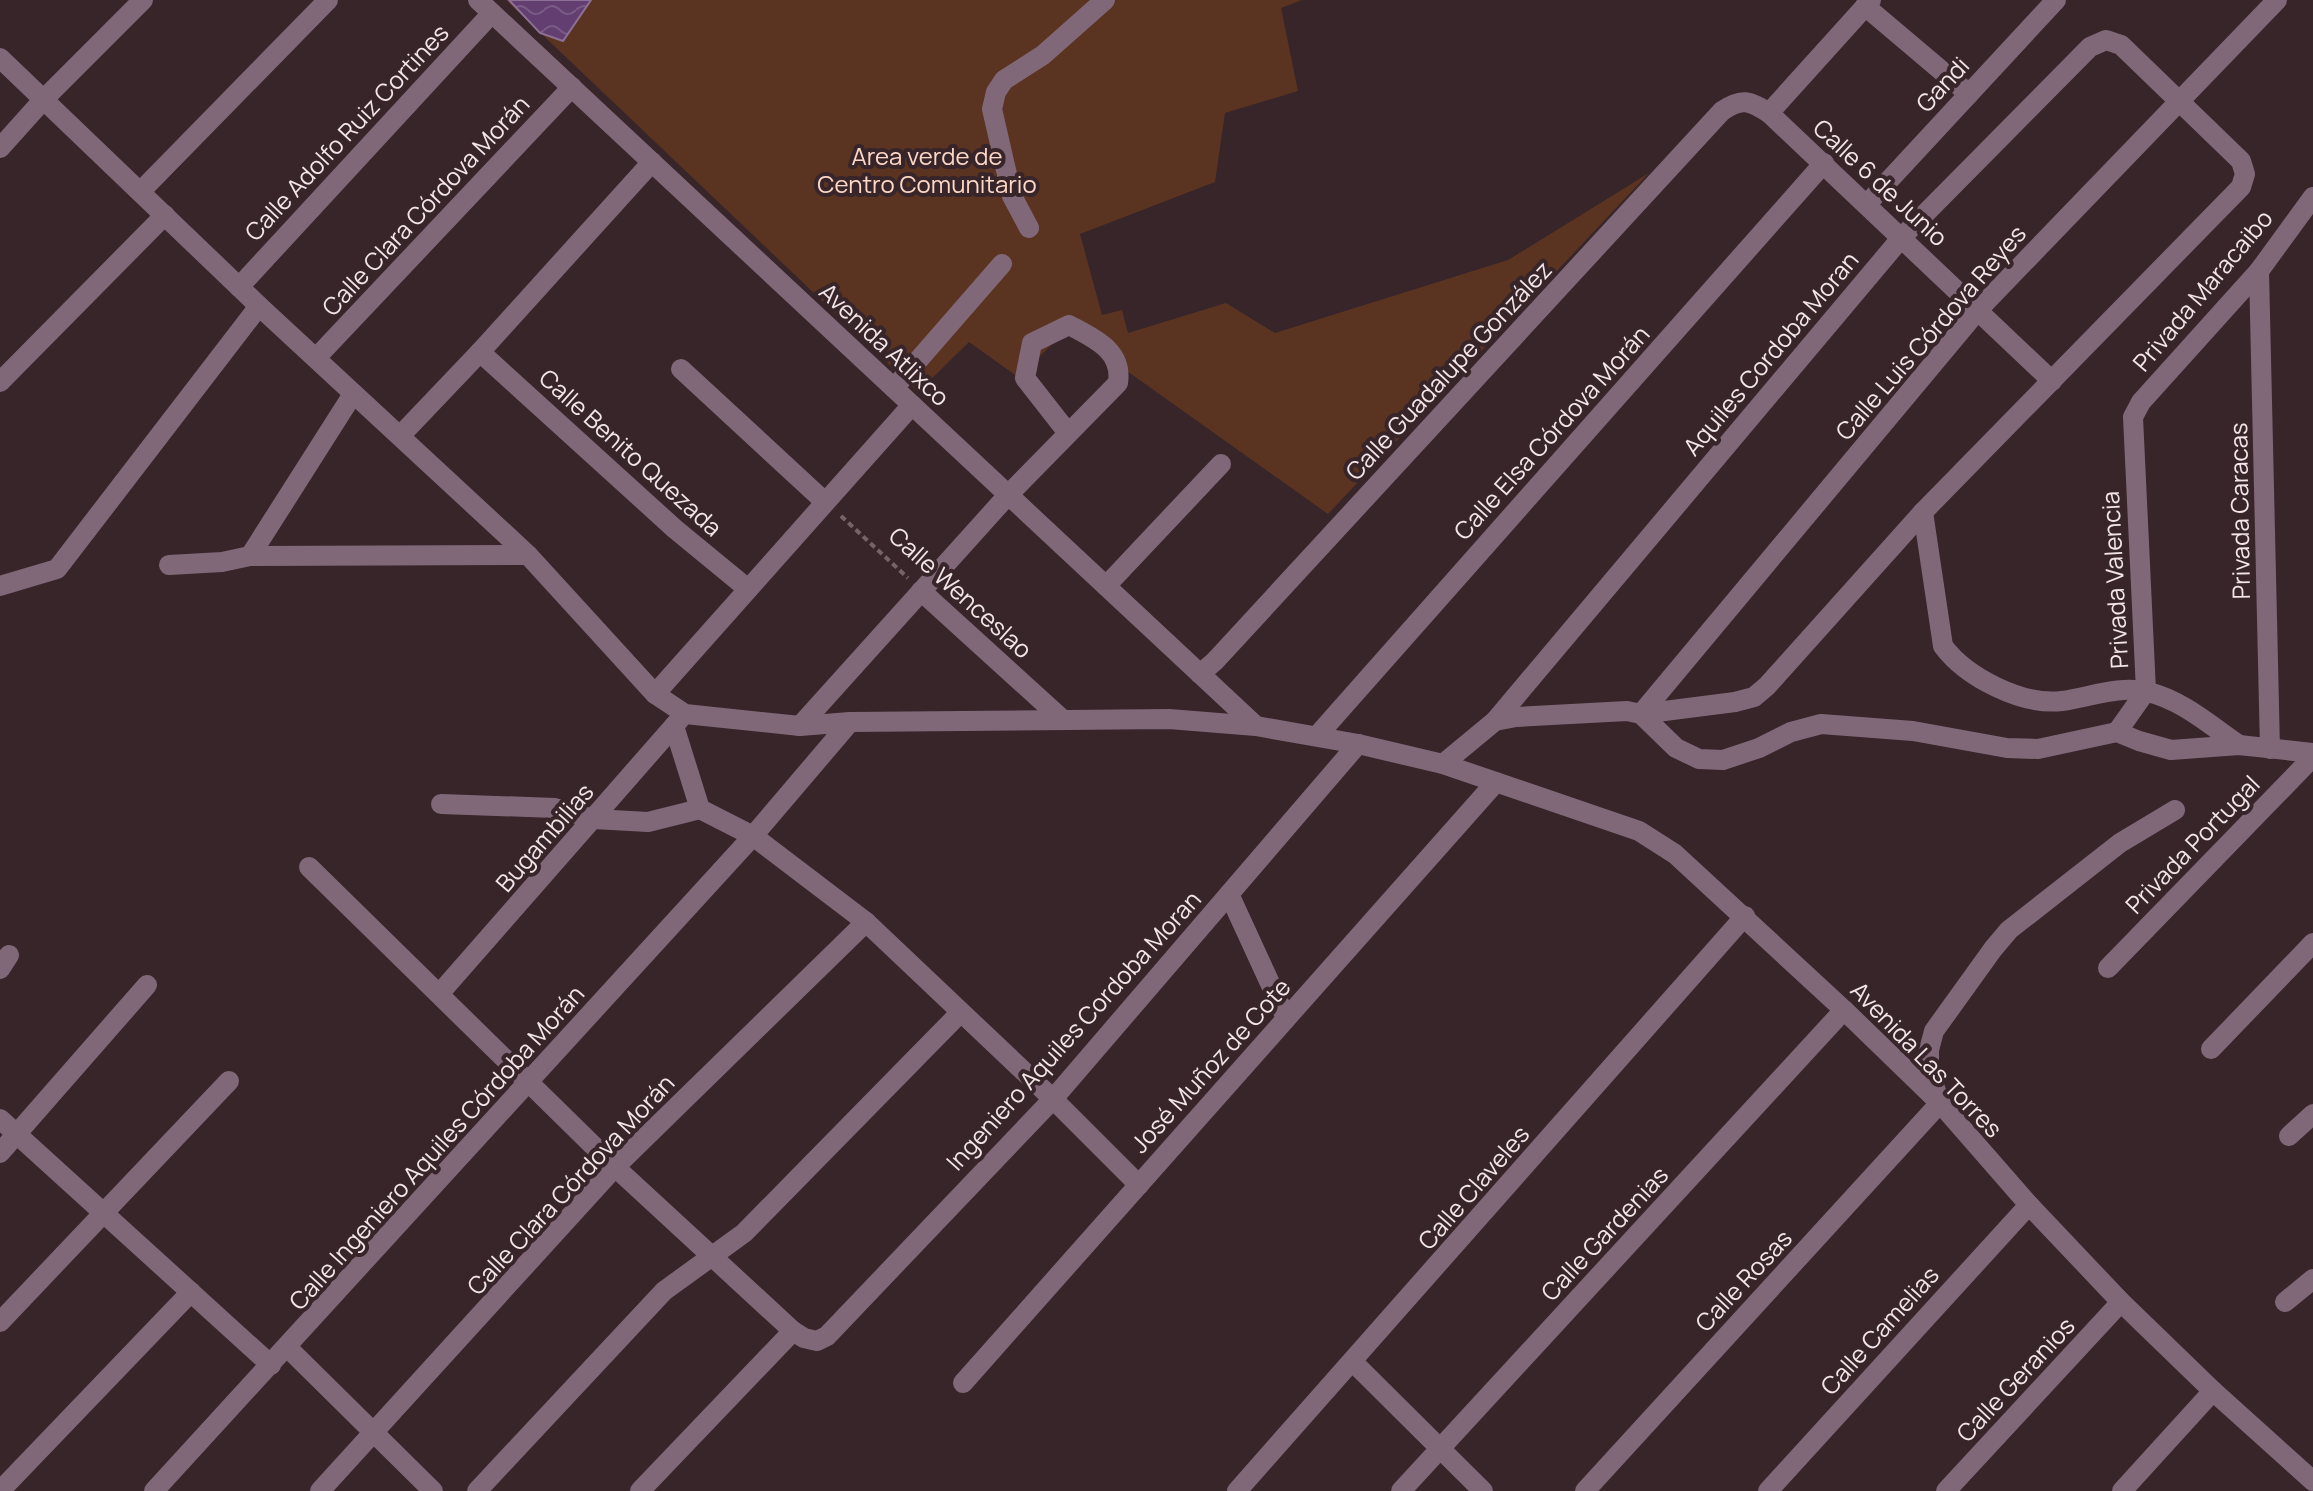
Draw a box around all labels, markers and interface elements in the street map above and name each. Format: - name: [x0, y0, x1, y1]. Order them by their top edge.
- street label: Calle Adolfo Ruiz Cortines: [237, 16, 455, 248]
- street label: Gandi: [1908, 49, 1976, 119]
- street label: Calle Clara Córdova Morán: [314, 88, 536, 322]
- street label: Calle 6 de Junio: [1807, 111, 1955, 253]
- park label: Area verde de Centro Comunitario: [817, 139, 1037, 200]
- street label: Privada Maracaibo: [2125, 202, 2279, 378]
- street label: Calle Luis Córdova Reyes: [1827, 217, 2033, 447]
- street label: Aquiles Cordoba Moran: [1675, 244, 1865, 462]
- street label: Calle Guadalupe González: [1338, 253, 1558, 487]
- street label: Avenida Atlixco: [813, 275, 957, 413]
- street label: Calle Elsa Córdova Morán: [1446, 318, 1656, 546]
- street label: Calle Benito Quezada: [532, 361, 730, 543]
- street label: Privada Caracas: [2221, 422, 2257, 600]
- street label: Privada Valencia: [2093, 490, 2135, 670]
- street label: Calle Wenceslao: [882, 519, 1040, 665]
- street label: Privada Portugal: [2118, 768, 2266, 920]
- street label: Bugambilias: [488, 776, 600, 898]
- street label: Ingeniero Aquiles Cordoba Moran: [938, 883, 1208, 1177]
- street label: José Muñoz de Cote: [1123, 971, 1297, 1159]
- street label: Avenida Las Torres: [1844, 974, 2010, 1144]
- street label: Calle Ingeniero Aquiles Córdoba Morán: [281, 977, 591, 1317]
- street label: Calle Clara Córdova Morán: [459, 1067, 681, 1301]
- street label: Calle Claveles: [1410, 1118, 1536, 1256]
- street label: Calle Gardenias: [1533, 1159, 1675, 1307]
- street label: Calle Rosas: [1687, 1222, 1799, 1338]
- street label: Calle Camelias: [1812, 1259, 1946, 1401]
- street label: Calle Geranios: [1949, 1309, 2081, 1449]

